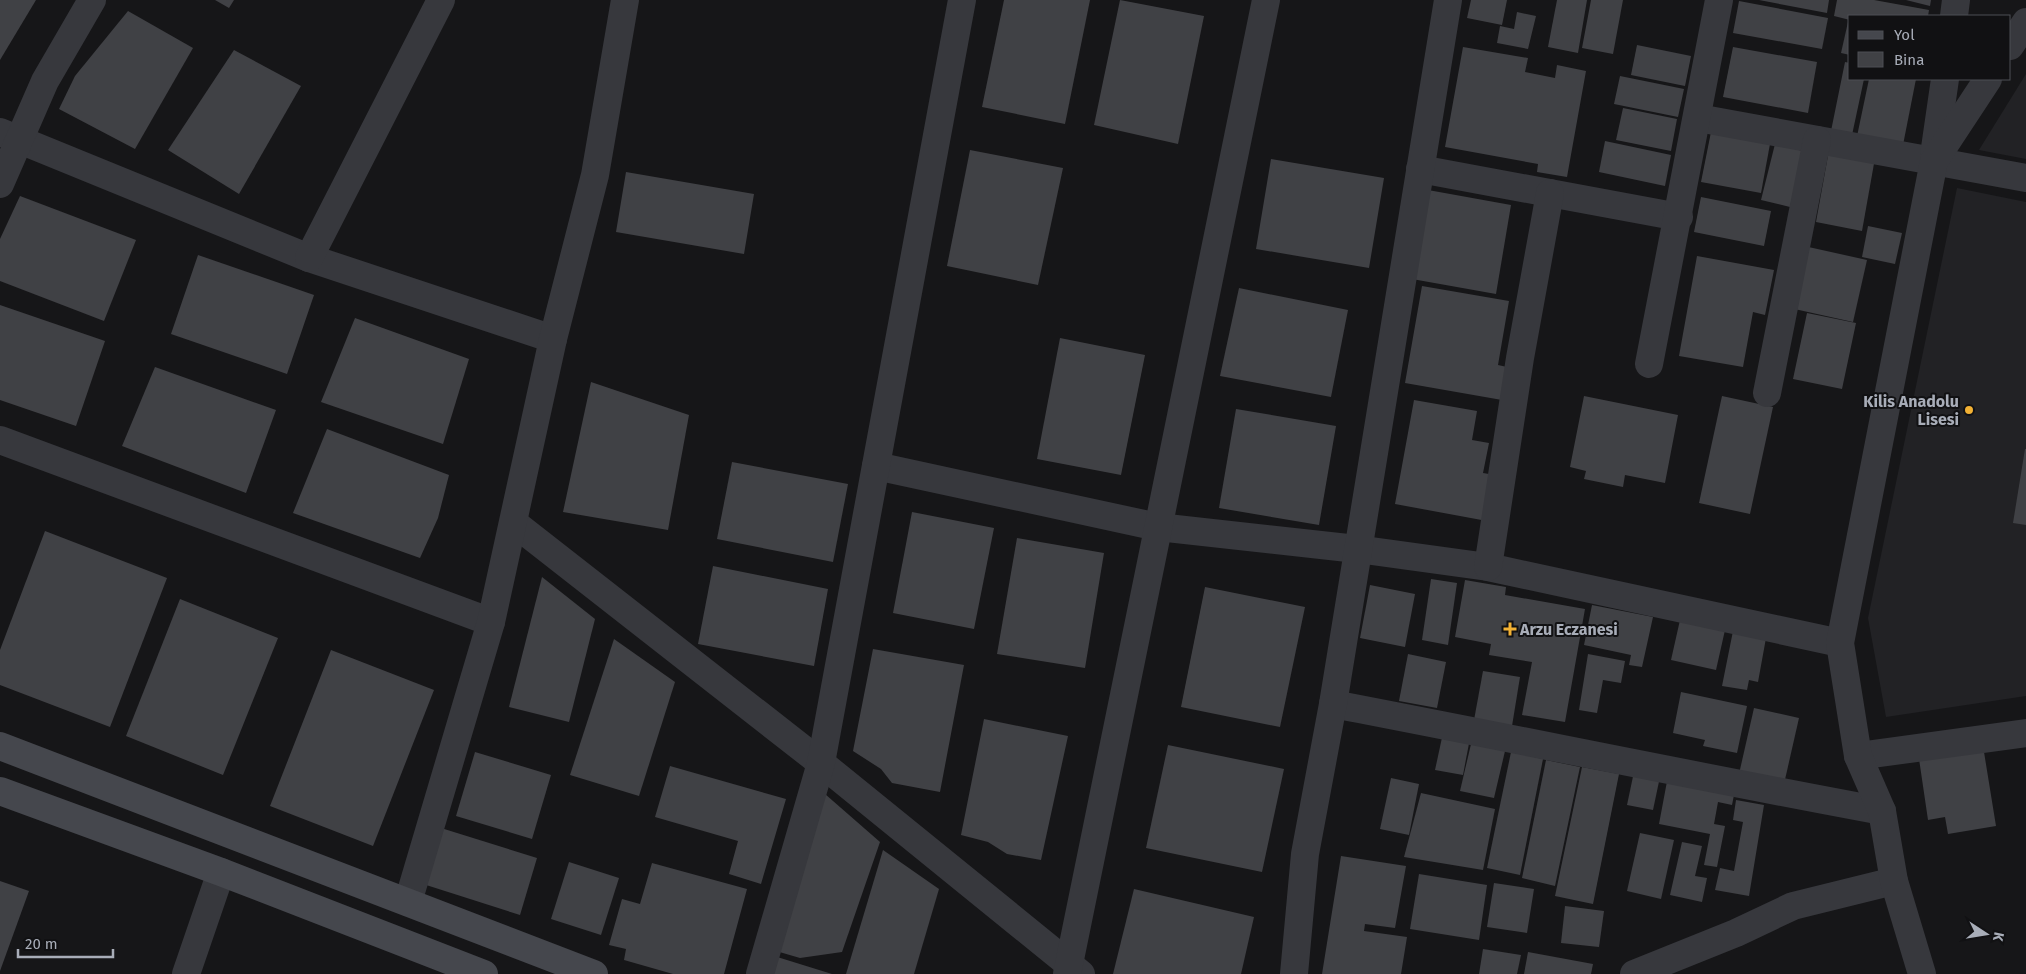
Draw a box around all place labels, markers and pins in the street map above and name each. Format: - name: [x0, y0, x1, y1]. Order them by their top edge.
- place label: Kilis Anadolu Lisesi: [1863, 392, 1959, 429]
- marker: Kilis Anadolu Lisesi: [1963, 404, 1975, 416]
- place label: Arzu Eczanesi: [1519, 620, 1618, 639]
- marker: Arzu Eczanesi: [1504, 623, 1516, 635]

